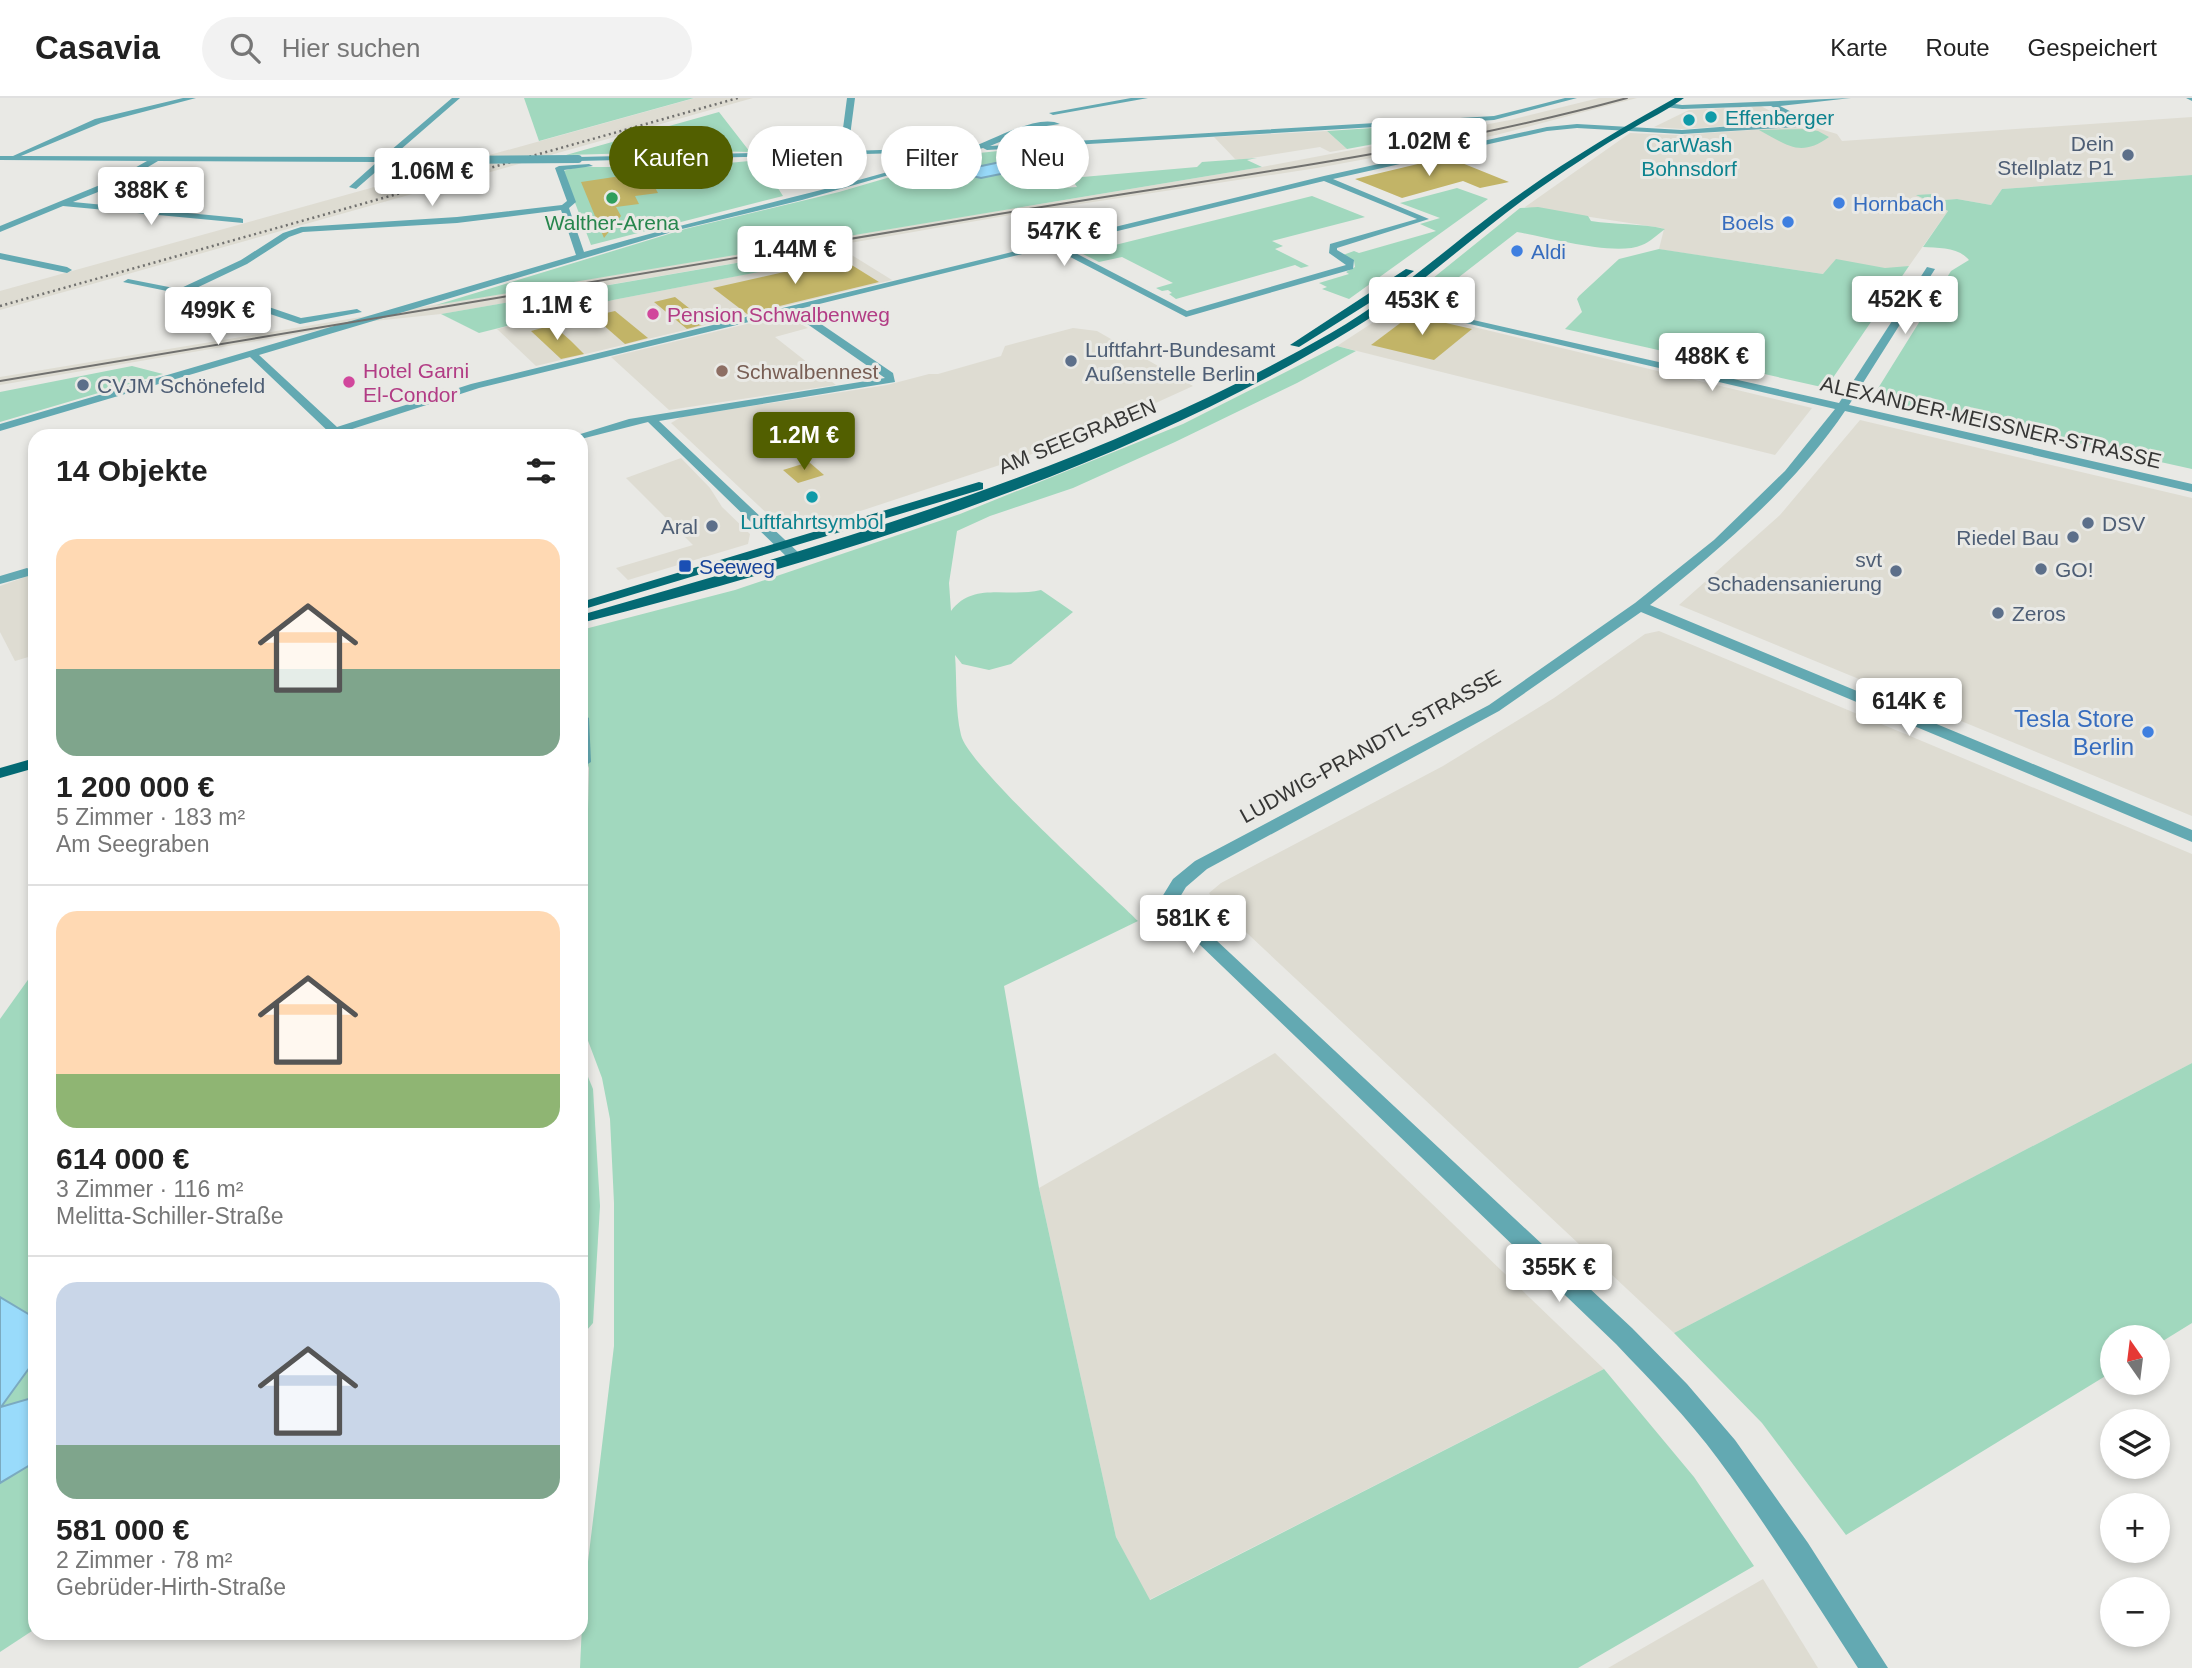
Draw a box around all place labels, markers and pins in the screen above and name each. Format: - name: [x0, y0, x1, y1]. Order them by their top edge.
- place label: Effenberger: [1725, 106, 1834, 129]
- marker: Effenberger: [1703, 109, 1719, 125]
- marker: CarWash Bohnsdorf: [1681, 112, 1697, 128]
- pin: 1.02M €: [1364, 118, 1494, 178]
- place label: Dein Stellplatz P1: [1997, 132, 2114, 179]
- place label: CarWash Bohnsdorf: [1641, 133, 1737, 180]
- marker: Dein Stellplatz P1: [2120, 147, 2136, 163]
- pin: 1.06M €: [367, 148, 497, 208]
- pin: 388K €: [94, 167, 208, 227]
- marker: Walther-Arena: [604, 190, 620, 206]
- place label: Hornbach: [1853, 192, 1944, 215]
- marker: Hornbach: [1831, 195, 1847, 211]
- pin: 547K €: [1007, 208, 1121, 268]
- place label: Walther-Arena: [545, 211, 680, 234]
- place label: Boels: [1721, 211, 1774, 234]
- marker: Boels: [1780, 214, 1796, 230]
- pin: 1.44M €: [730, 226, 860, 286]
- place label: Aldi: [1531, 240, 1566, 263]
- marker: Aldi: [1509, 243, 1525, 259]
- pin: 452K €: [1848, 276, 1962, 336]
- pin: 453K €: [1365, 278, 1479, 337]
- pin: 1.1M €: [500, 282, 614, 342]
- pin: 499K €: [161, 288, 275, 347]
- place label: Pension Schwalbenweg: [667, 303, 890, 326]
- marker: Pension Schwalbenweg: [645, 306, 661, 322]
- pin: 488K €: [1655, 334, 1769, 393]
- place label: Luftfahrt-Bundesamt Außenstelle Berlin: [1085, 338, 1275, 385]
- marker: Luftfahrt-Bundesamt Außenstelle Berlin: [1063, 353, 1079, 369]
- place label: Hotel Garni El-Condor: [363, 359, 469, 406]
- place label: Schwalbennest: [736, 360, 879, 383]
- marker: Schwalbennest: [714, 363, 730, 379]
- place label: CVJM Schönefeld: [97, 374, 265, 397]
- marker: Hotel Garni El-Condor: [341, 374, 357, 390]
- marker: CVJM Schönefeld: [75, 377, 91, 393]
- pin: 1.2M €: [747, 412, 861, 472]
- marker: Luftfahrtsymbol: [804, 489, 820, 505]
- place label: Luftfahrtsymbol: [740, 510, 884, 533]
- place label: DSV: [2102, 512, 2145, 535]
- place label: Aral: [661, 515, 698, 538]
- marker: DSV: [2080, 515, 2096, 531]
- marker: Aral: [704, 518, 720, 534]
- place label: Riedel Bau: [1956, 526, 2059, 549]
- marker: Riedel Bau: [2065, 529, 2081, 545]
- place label: svt Schadensanierung: [1707, 548, 1882, 595]
- place label: Seeweg: [699, 555, 775, 578]
- marker: Seeweg: [677, 558, 693, 574]
- place label: GO!: [2055, 558, 2094, 581]
- marker: GO!: [2033, 561, 2049, 577]
- marker: svt Schadensanierung: [1888, 563, 1904, 579]
- place label: Zeros: [2012, 602, 2066, 625]
- marker: Zeros: [1990, 605, 2006, 621]
- pin: 614K €: [1852, 678, 1966, 738]
- place label: Tesla Store Berlin: [2014, 705, 2134, 760]
- marker: Tesla Store Berlin: [2140, 724, 2156, 740]
- pin: 581K €: [1136, 896, 1250, 955]
- pin: 355K €: [1502, 1244, 1616, 1304]

